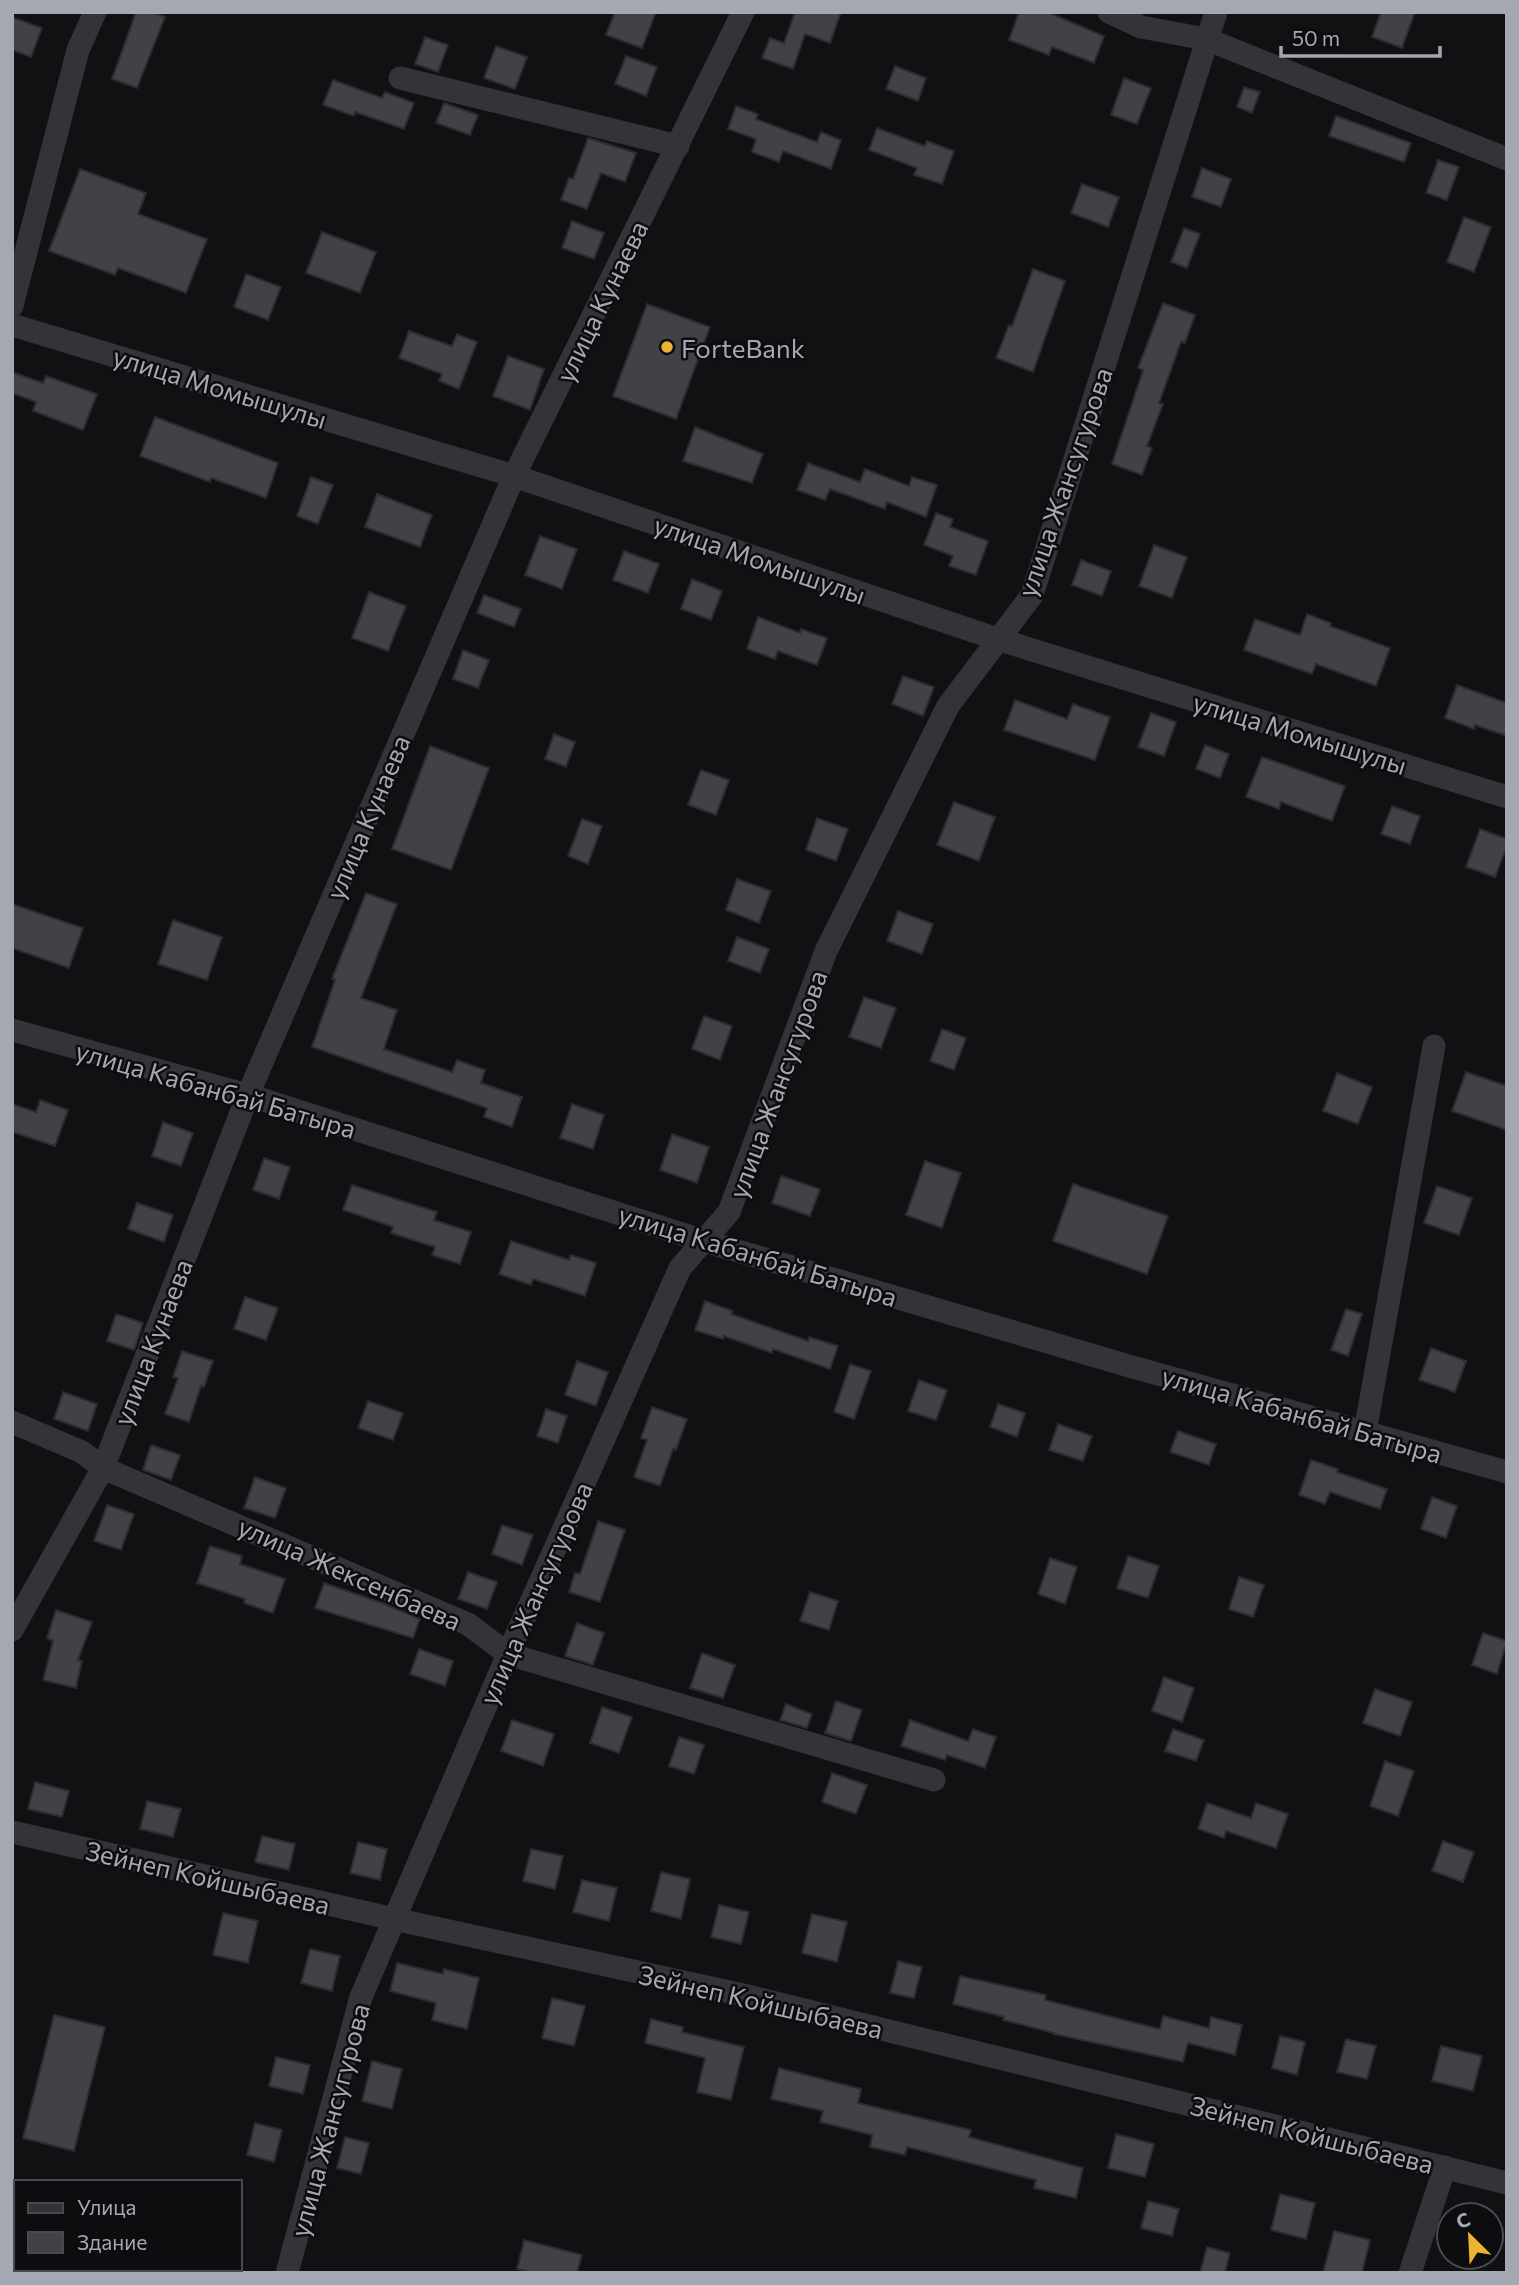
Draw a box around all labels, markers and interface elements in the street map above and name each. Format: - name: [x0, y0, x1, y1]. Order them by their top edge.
- scale bar: [1281, 14, 1440, 58]
- text: 50 m: [1292, 25, 1340, 50]
- street label: улица Кунаева: [549, 215, 653, 387]
- place label: ForteBank: [681, 332, 805, 363]
- marker: ForteBank: [659, 339, 675, 355]
- street label: улица Момышулы: [109, 340, 331, 434]
- street label: улица Жансугурова: [1010, 363, 1118, 601]
- street label: улица Момышулы: [650, 508, 870, 610]
- street label: улица Момышулы: [1189, 686, 1411, 780]
- street label: улица Кунаева: [318, 730, 416, 904]
- street label: улица Жансугурова: [721, 966, 833, 1202]
- street label: улица Кабанбай Батыра: [72, 1034, 360, 1144]
- street label: улица Кабанбай Батыра: [615, 1198, 901, 1312]
- street label: улица Кунаева: [106, 1255, 198, 1429]
- street label: улица Кабанбай Батыра: [1158, 1359, 1446, 1469]
- street label: улица Жансугурова: [472, 1477, 598, 1709]
- street label: улица Жексенбаева: [234, 1510, 466, 1636]
- street label: Зейнеп Койшыбаева: [83, 1834, 333, 1920]
- street label: Зейнеп Койшыбаева: [636, 1958, 886, 2044]
- street label: улица Жансугурова: [283, 2000, 375, 2240]
- street label: Зейнеп Койшыбаева: [1187, 2089, 1437, 2179]
- legend: [14, 2180, 242, 2271]
- text: Улица: [77, 2194, 136, 2219]
- north arrow: [1435, 2201, 1505, 2271]
- text: С: [1452, 2207, 1473, 2233]
- text: Здание: [77, 2229, 147, 2254]

